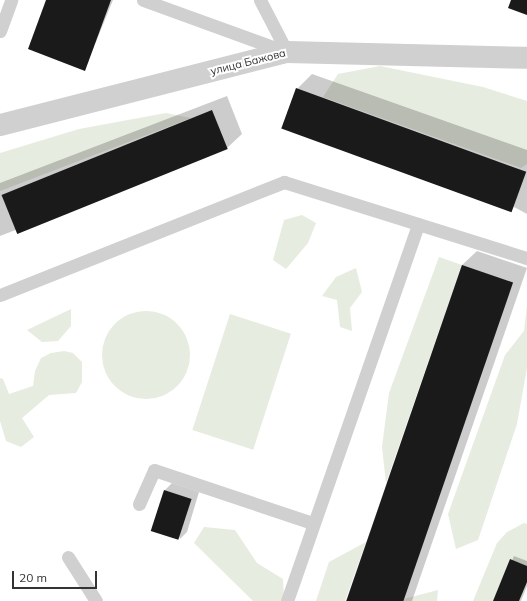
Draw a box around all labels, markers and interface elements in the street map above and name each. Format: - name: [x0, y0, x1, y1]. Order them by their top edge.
- street label: улица Бажова: [209, 46, 287, 78]
- scale bar: [14, 563, 99, 589]
- text: 20 m: [19, 570, 47, 585]

